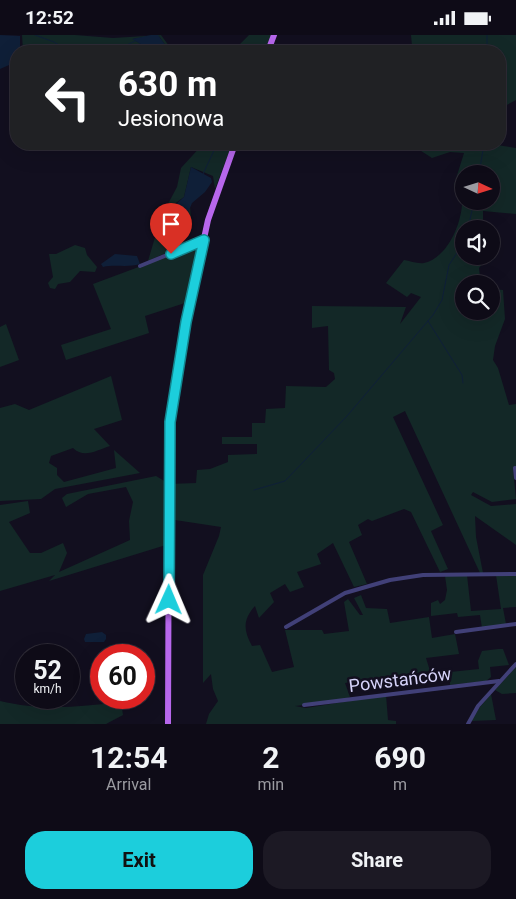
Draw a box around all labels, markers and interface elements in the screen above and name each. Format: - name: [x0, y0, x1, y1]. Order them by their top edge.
- text: 12:52: [25, 6, 74, 29]
- text: 630 m: [118, 64, 217, 105]
- icon: left: [35, 65, 100, 130]
- text: Jesionowa: [118, 106, 224, 131]
- north arrow: [455, 165, 500, 210]
- map controls: [455, 165, 500, 320]
- pin: [150, 203, 192, 254]
- icon: arrive: [157, 210, 185, 238]
- button: sound: [455, 220, 500, 265]
- button: search: [455, 275, 500, 320]
- position arrow: [142, 573, 194, 625]
- speed limit sign: 60: [90, 644, 155, 709]
- text: 52: [33, 656, 62, 685]
- street label: Powstańców: [347, 663, 453, 696]
- text: km/h: [33, 682, 62, 696]
- text: 12:54: [90, 740, 167, 775]
- text: 2: [262, 740, 279, 775]
- text: 690: [374, 740, 426, 775]
- text: Arrival: [106, 775, 151, 794]
- text: min: [257, 775, 284, 794]
- text: m: [393, 775, 407, 794]
- button: Exit: [25, 831, 253, 889]
- button: Share: [263, 831, 491, 889]

